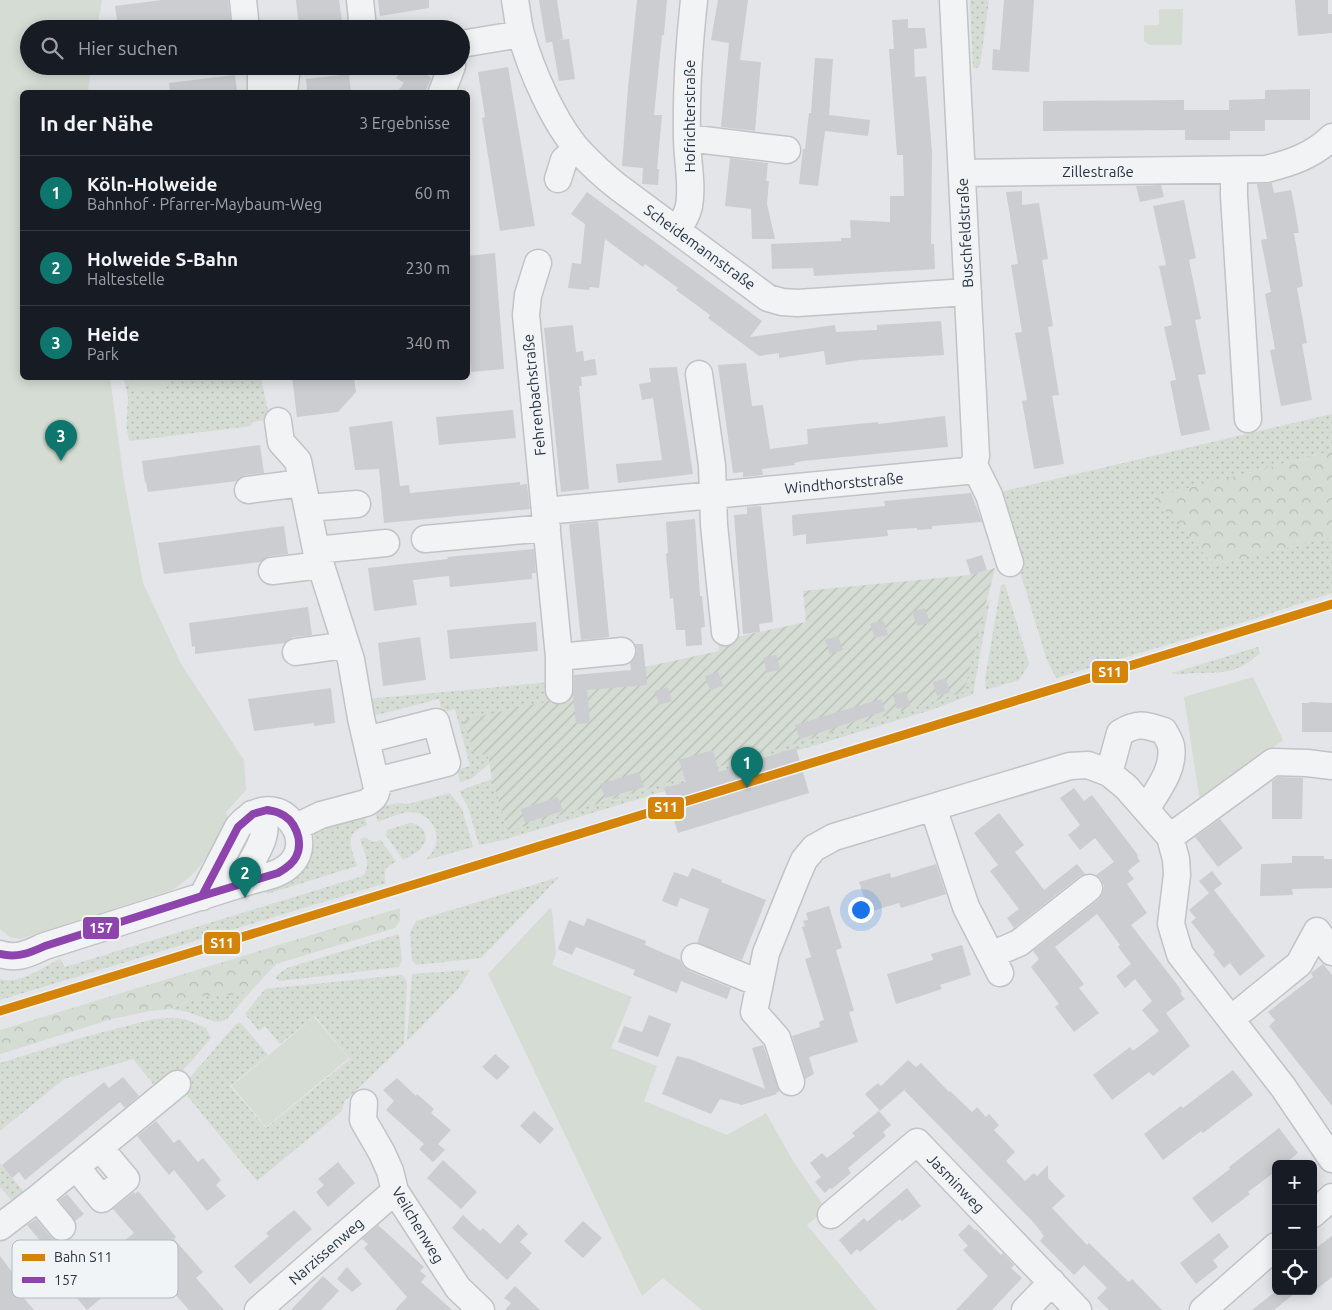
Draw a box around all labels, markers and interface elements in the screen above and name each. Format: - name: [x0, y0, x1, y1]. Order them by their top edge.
- search box: [20, 20, 470, 75]
- icon: search: [38, 34, 66, 62]
- text: Hier suchen: [78, 37, 178, 59]
- street label: Hofrichterstraße: [681, 60, 698, 172]
- text: In der Nähe: [40, 111, 153, 135]
- text: 3 Ergebnisse: [359, 114, 450, 132]
- street label: Zillestraße: [1062, 163, 1134, 180]
- text: Köln-Holweide: [87, 173, 218, 195]
- street label: Buschfeldstraße: [954, 178, 976, 288]
- text: 1: [51, 184, 61, 202]
- text: 60 m: [414, 184, 450, 202]
- text: Bahnhof · Pfarrer-Maybaum-Weg: [87, 195, 322, 213]
- street label: Scheidemannstraße: [641, 201, 759, 293]
- text: Holweide S-Bahn: [87, 248, 238, 270]
- text: 2: [51, 259, 61, 277]
- text: 230 m: [405, 259, 450, 277]
- text: Haltestelle: [87, 270, 165, 288]
- text: Heide: [87, 323, 139, 345]
- street label: Fehrenbachstraße: [519, 333, 549, 457]
- text: 3: [51, 334, 61, 352]
- text: 340 m: [405, 334, 450, 352]
- text: Park: [87, 345, 119, 363]
- pin: 3: [45, 420, 77, 461]
- street label: Windthorststraße: [784, 469, 904, 497]
- line badge: S11: [1091, 660, 1129, 684]
- text: S11: [1098, 664, 1122, 680]
- pin: 1: [731, 747, 763, 788]
- line badge: S11: [647, 796, 685, 820]
- text: S11: [654, 799, 678, 815]
- pin: 2: [229, 857, 261, 898]
- your location: [848, 897, 874, 923]
- line badge: 157: [82, 916, 120, 940]
- text: 157: [89, 920, 113, 936]
- line badge: S11: [203, 931, 241, 955]
- text: S11: [210, 935, 234, 951]
- street label: Jasminweg: [924, 1150, 988, 1216]
- map controls: [1272, 1160, 1317, 1295]
- button: +: [1272, 1160, 1317, 1205]
- street label: Veilchenweg: [389, 1184, 447, 1266]
- button: −: [1272, 1205, 1317, 1250]
- street label: Narzissenweg: [285, 1214, 367, 1288]
- legend: [12, 1240, 178, 1298]
- text: Bahn S11: [54, 1249, 112, 1265]
- button: locate: [1272, 1250, 1317, 1295]
- text: 157: [54, 1272, 78, 1288]

